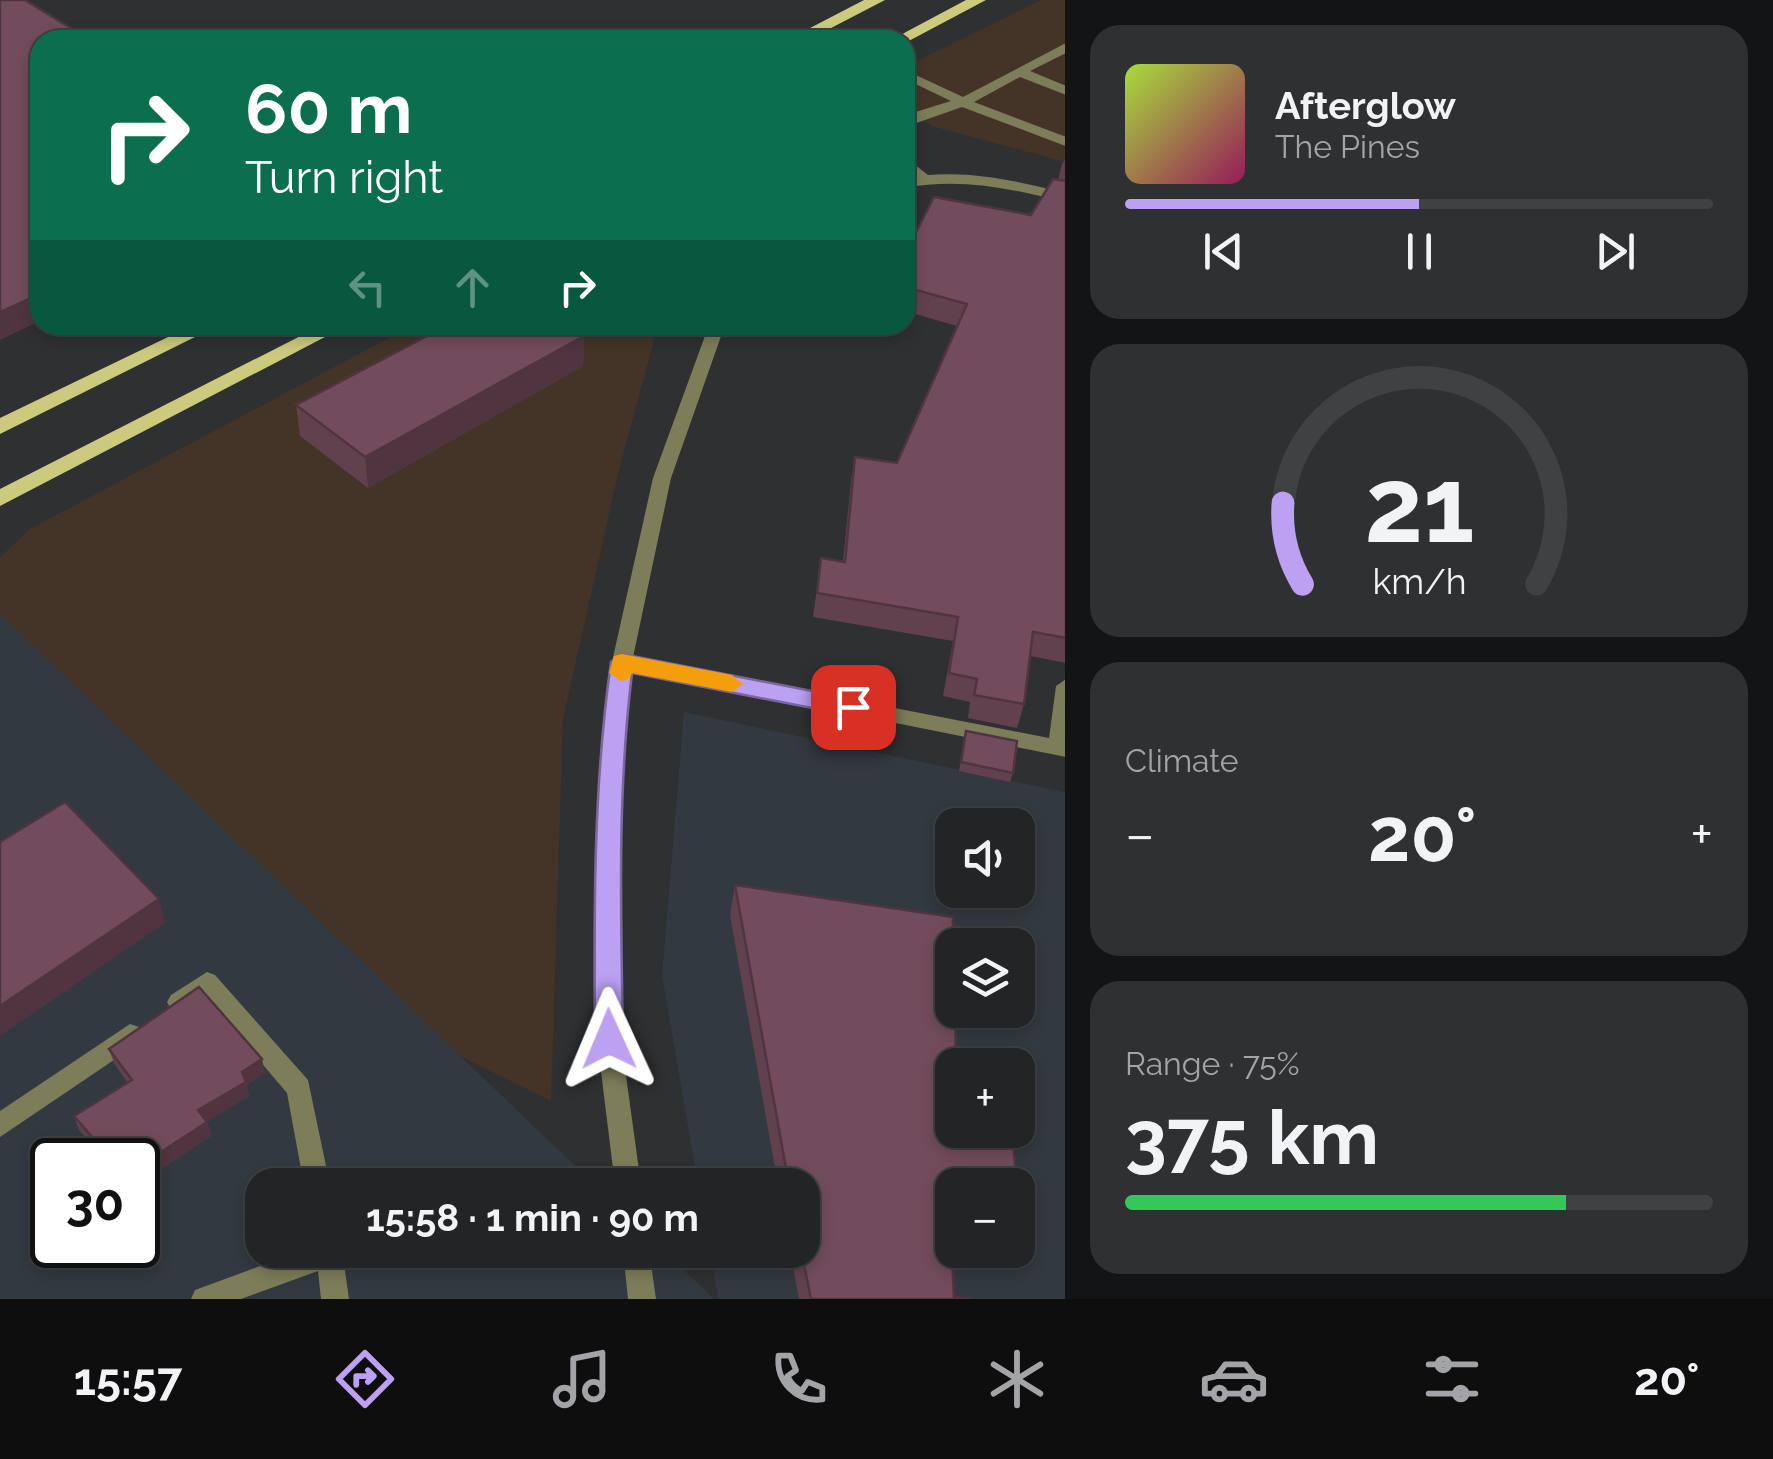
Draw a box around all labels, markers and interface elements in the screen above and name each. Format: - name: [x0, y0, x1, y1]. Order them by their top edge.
- text: 60 m: [245, 67, 412, 149]
- icon: right: [80, 70, 210, 200]
- text: Afterglow: [1275, 83, 1456, 128]
- text: The Pines: [1275, 128, 1420, 165]
- text: Turn right: [245, 151, 443, 204]
- icon: previous: [1196, 224, 1251, 279]
- icon: pause: [1392, 224, 1447, 279]
- icon: next: [1588, 224, 1643, 279]
- icon: left: [340, 260, 395, 315]
- icon: ahead: [445, 260, 500, 315]
- icon: right: [550, 260, 605, 315]
- text: 21: [1364, 444, 1474, 566]
- text: km/h: [1372, 560, 1466, 602]
- pin: [811, 665, 896, 750]
- icon: arrive: [826, 680, 881, 735]
- text: Climate: [1125, 742, 1239, 779]
- text: 20°: [1368, 790, 1477, 879]
- text: −: [1125, 802, 1155, 867]
- text: +: [1690, 802, 1713, 867]
- map controls: [935, 808, 1035, 1268]
- button: sound: [935, 808, 1035, 908]
- button: layers: [935, 928, 1035, 1028]
- position arrow: [557, 987, 661, 1091]
- text: Range · 75%: [1125, 1045, 1300, 1082]
- button: +: [935, 1048, 1035, 1148]
- text: 375 km: [1125, 1093, 1379, 1182]
- speed limit sign: 30: [30, 1138, 160, 1268]
- button: −: [935, 1168, 1035, 1268]
- text: 15:58 · 1 min · 90 m: [366, 1195, 699, 1240]
- icon: directions: [330, 1344, 400, 1414]
- icon: music: [547, 1344, 617, 1414]
- icon: phone: [764, 1344, 834, 1414]
- icon: climate: [982, 1344, 1052, 1414]
- icon: car: [1199, 1344, 1269, 1414]
- icon: filters: [1417, 1344, 1487, 1414]
- text: 15:57: [74, 1353, 182, 1406]
- text: 20°: [1634, 1353, 1699, 1406]

